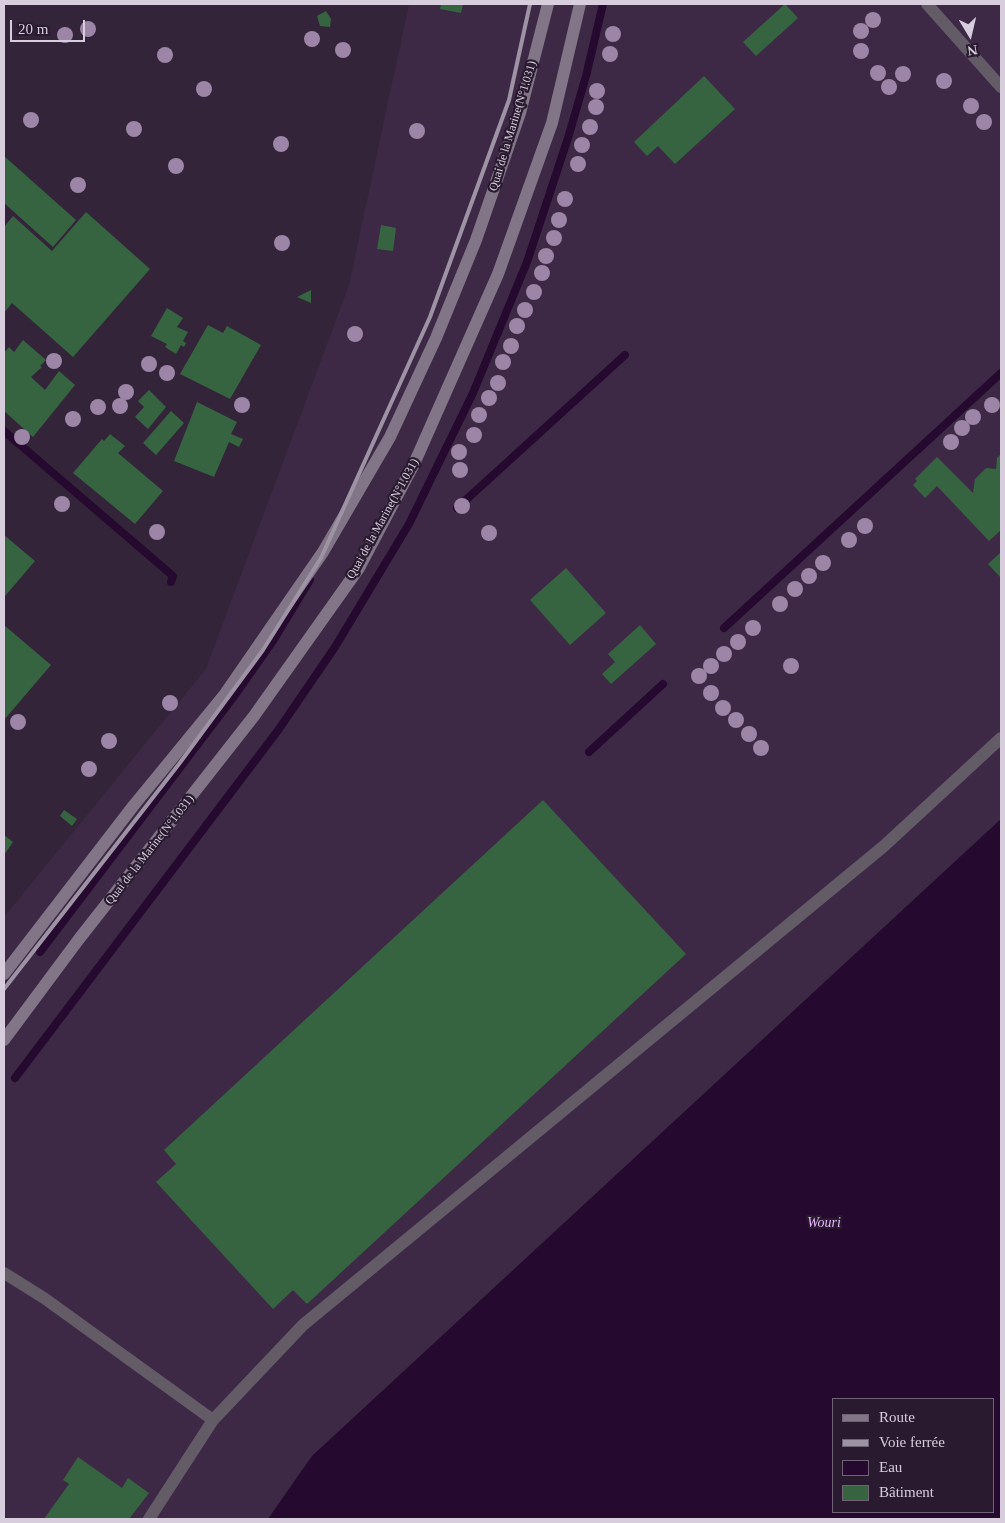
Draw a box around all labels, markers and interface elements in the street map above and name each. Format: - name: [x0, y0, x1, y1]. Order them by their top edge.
- scale bar: [12, 10, 88, 42]
- north arrow: [945, 10, 995, 60]
- text: 20 m: [18, 21, 48, 37]
- text: N: [966, 42, 979, 59]
- street label: Quai de la Marine(N°1.031): [486, 59, 540, 193]
- street label: Quai de la Marine(N°1.031): [344, 456, 422, 582]
- street label: Quai de la Marine(N°1.031): [103, 792, 197, 908]
- water label: Wouri: [807, 1215, 841, 1231]
- legend: [832, 1398, 995, 1513]
- text: Route: [879, 1409, 915, 1425]
- text: Voie ferrée: [879, 1434, 945, 1450]
- text: Eau: [879, 1459, 902, 1475]
- text: Bâtiment: [879, 1484, 934, 1500]

